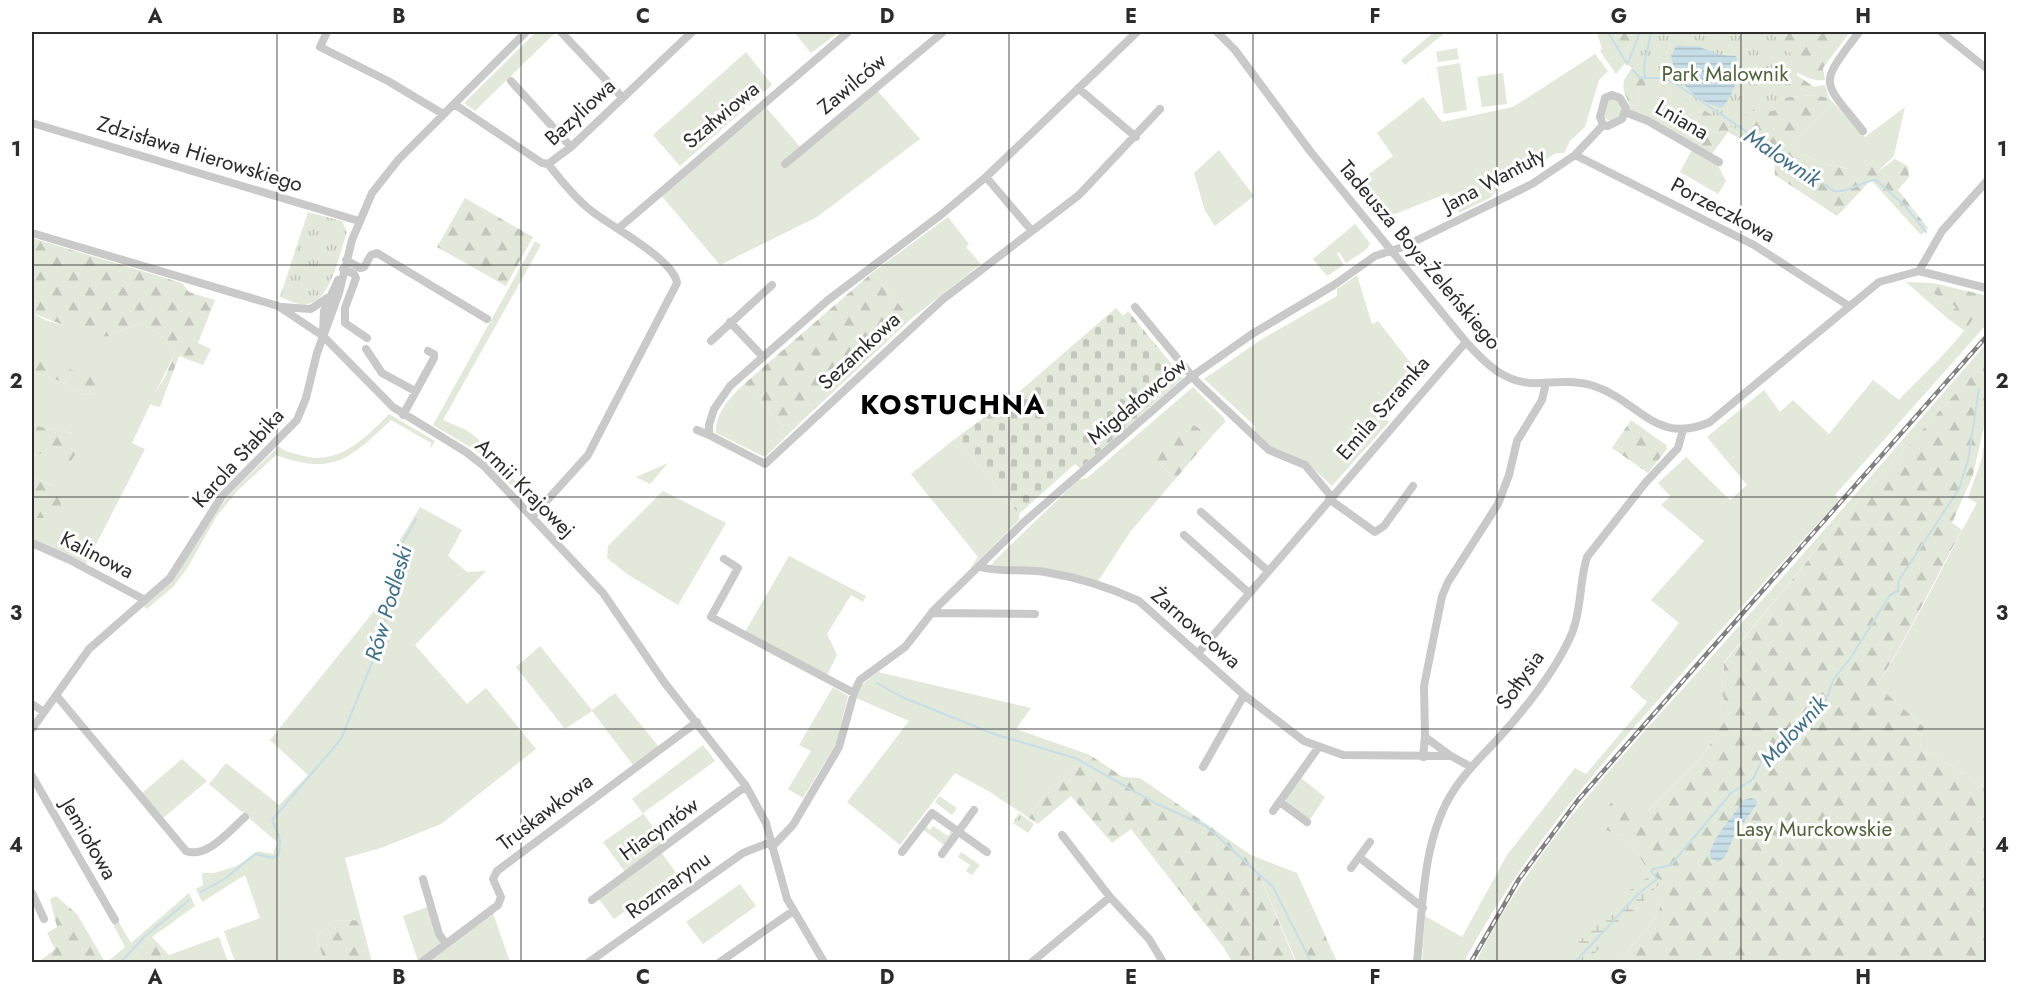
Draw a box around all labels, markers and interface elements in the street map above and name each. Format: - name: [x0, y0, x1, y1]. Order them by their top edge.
- text: A: [147, 2, 163, 31]
- text: B: [392, 2, 406, 31]
- text: C: [636, 2, 650, 31]
- text: D: [880, 2, 894, 31]
- text: E: [1125, 2, 1137, 31]
- text: F: [1369, 2, 1381, 31]
- text: G: [1611, 2, 1627, 31]
- text: H: [1855, 2, 1871, 31]
- street label: Zawilców: [811, 46, 893, 122]
- park label: Park Malownik: [1662, 59, 1789, 89]
- street label: Bazyliowa: [538, 71, 622, 153]
- street label: Szałwiowa: [676, 74, 766, 156]
- street label: Lniana: [1650, 93, 1714, 147]
- street label: Zdzisława Hierowskiego: [94, 108, 306, 200]
- water label: Malownik: [1738, 120, 1829, 195]
- text: 1: [11, 135, 21, 164]
- text: 1: [1997, 135, 2007, 164]
- street label: Jana Wantuły: [1435, 140, 1551, 221]
- street label: Tadeusza Boya-Żeleńskiego: [1332, 154, 1508, 356]
- street label: Porzeczkowa: [1665, 170, 1781, 250]
- street label: Sezamkowa: [811, 305, 907, 397]
- street label: Migdałowców: [1081, 350, 1194, 452]
- street label: Emila Szramka: [1329, 350, 1437, 466]
- text: 2: [9, 367, 23, 396]
- text: 2: [1995, 367, 2009, 396]
- district label: KOSTUCHNA: [860, 385, 1046, 424]
- street label: Karola Stabika: [185, 402, 291, 514]
- street label: Armii Krajowej: [468, 431, 582, 545]
- street label: Kalinowa: [55, 524, 139, 586]
- water label: Rów Podleski: [356, 541, 420, 664]
- street label: Żarnowcowa: [1144, 580, 1248, 676]
- text: 3: [10, 599, 22, 628]
- text: 3: [1996, 599, 2008, 628]
- street label: Sołtysia: [1489, 644, 1551, 716]
- water label: Malownik: [1752, 687, 1835, 773]
- street label: Truskawkowa: [491, 766, 599, 858]
- street label: Jemiołowa: [52, 790, 124, 885]
- street label: Hiacyntów: [613, 790, 705, 868]
- park label: Lasy Murckowskie: [1736, 814, 1893, 844]
- text: 4: [9, 831, 23, 860]
- text: 4: [1995, 831, 2009, 860]
- street label: Rozmarynu: [619, 844, 717, 926]
- text: A: [147, 963, 163, 992]
- text: B: [392, 963, 406, 992]
- text: C: [636, 963, 650, 992]
- text: D: [880, 963, 894, 992]
- text: E: [1125, 963, 1137, 992]
- text: F: [1369, 963, 1381, 992]
- text: G: [1611, 963, 1627, 992]
- text: H: [1855, 963, 1871, 992]

